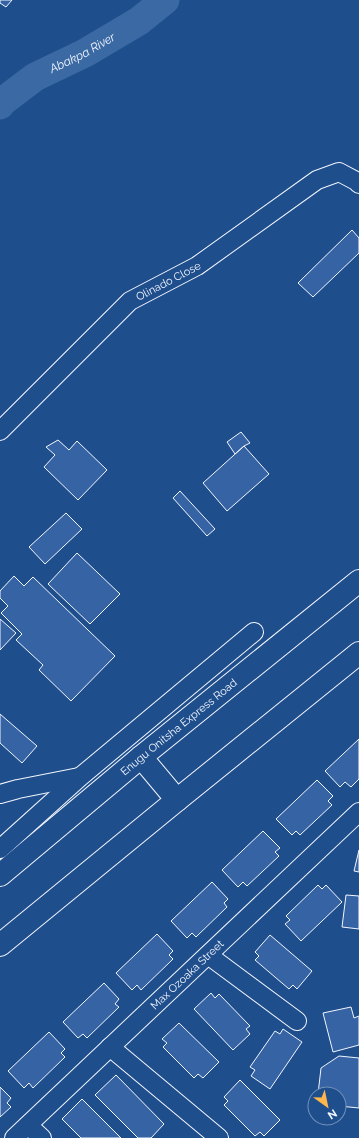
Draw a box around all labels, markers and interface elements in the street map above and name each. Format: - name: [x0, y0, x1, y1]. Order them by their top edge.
- water label: Abakpa River: [46, 29, 118, 76]
- street label: Olinado Close: [134, 259, 204, 304]
- street label: Enugu Onitsha Express Road: [118, 676, 240, 778]
- street label: Max Ozoaka Street: [148, 937, 227, 1012]
- north arrow: [307, 1086, 347, 1126]
- text: N: [325, 1106, 339, 1122]

